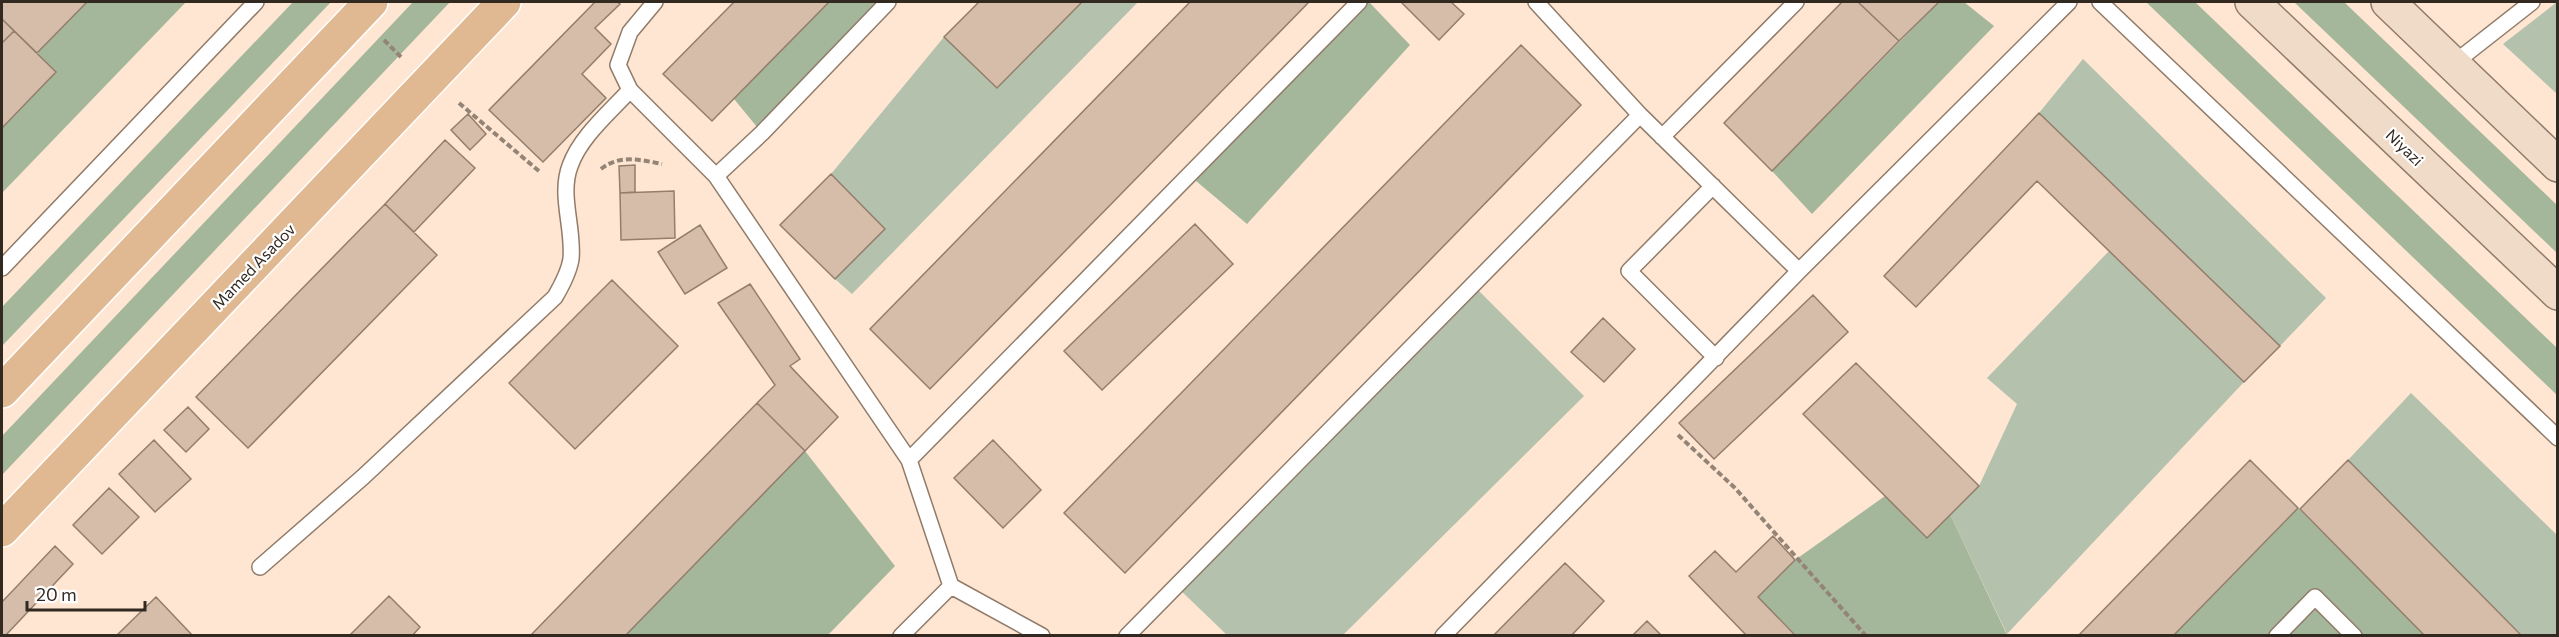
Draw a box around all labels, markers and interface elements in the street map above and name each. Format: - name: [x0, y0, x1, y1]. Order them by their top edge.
- street label: Niyazi: [2382, 125, 2428, 169]
- street label: Mamed Asadov: [207, 219, 299, 313]
- scale bar: [27, 574, 146, 612]
- text: 20 m: [36, 583, 77, 605]

